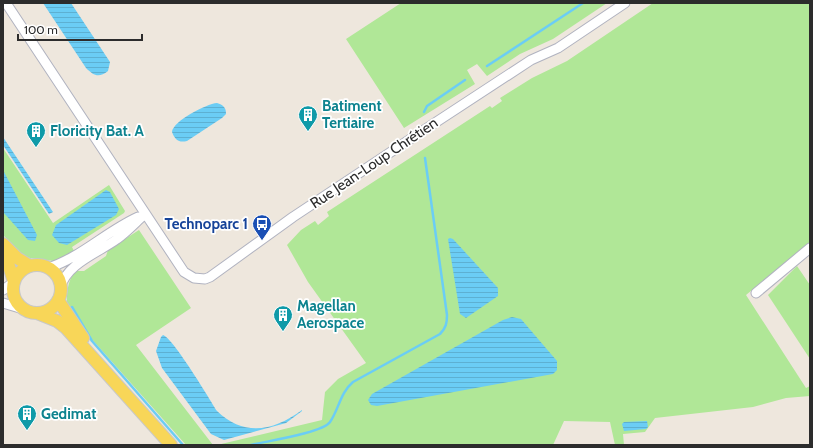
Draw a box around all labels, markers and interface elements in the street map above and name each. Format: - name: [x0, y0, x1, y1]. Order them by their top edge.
- scale bar: [18, 16, 142, 42]
- text: 100 m: [24, 22, 58, 37]
- place label: Batiment Tertiaire: [322, 97, 382, 132]
- building icon: Batiment Tertiaire: [297, 104, 319, 132]
- street label: Rue Jean-Loup Chrétien: [307, 114, 441, 212]
- building icon: Floricity Bat. A: [25, 120, 47, 148]
- place label: Floricity Bat. A: [50, 122, 144, 140]
- bus stop icon: Technoparc 1: [251, 213, 273, 241]
- place label: Technoparc 1: [165, 215, 248, 233]
- place label: Magellan Aerospace: [297, 297, 364, 332]
- building icon: Magellan Aerospace: [272, 304, 294, 332]
- building icon: Gedimat: [16, 403, 38, 431]
- place label: Gedimat: [41, 405, 96, 423]

